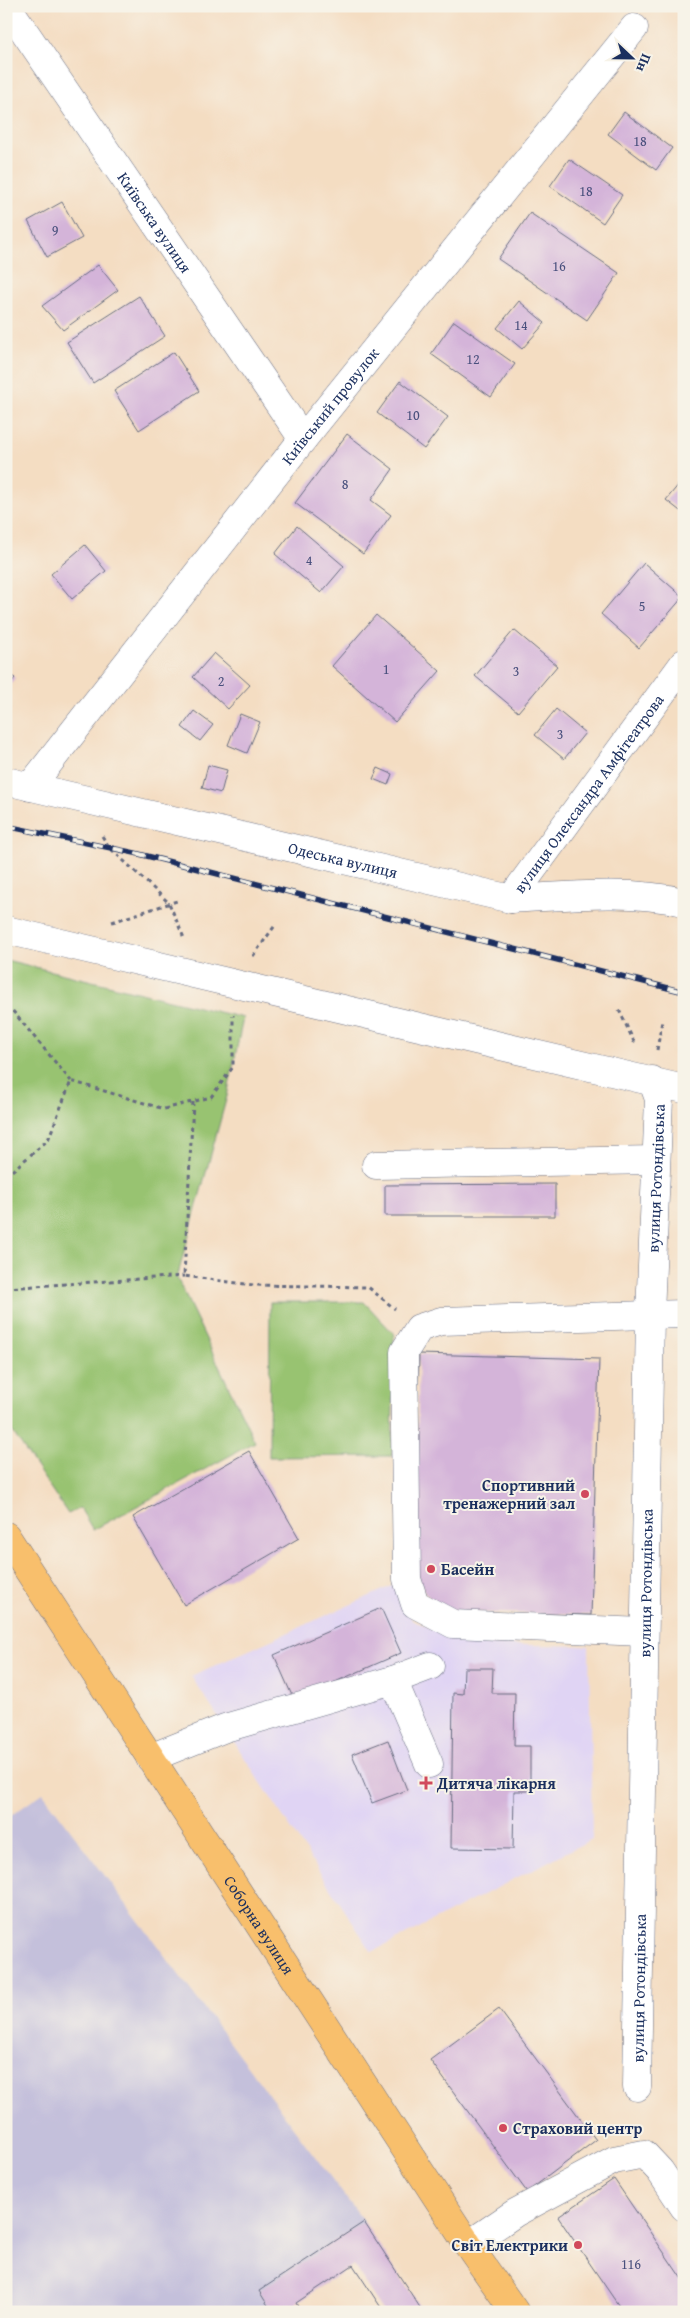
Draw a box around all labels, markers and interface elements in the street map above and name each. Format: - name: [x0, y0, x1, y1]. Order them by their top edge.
- north arrow: [608, 32, 658, 82]
- text: Пн: [631, 51, 657, 75]
- house number: 18: [633, 131, 647, 151]
- street label: Київська вулиця: [112, 167, 198, 278]
- house number: 18: [579, 181, 593, 201]
- house number: 9: [52, 220, 59, 240]
- house number: 16: [552, 256, 566, 276]
- house number: 14: [514, 315, 528, 335]
- street label: Київський провулок: [275, 341, 385, 470]
- house number: 12: [466, 349, 480, 369]
- house number: 10: [406, 405, 420, 425]
- house number: 8: [342, 474, 349, 494]
- house number: 4: [306, 550, 313, 570]
- house number: 5: [639, 596, 645, 616]
- house number: 1: [383, 659, 389, 679]
- house number: 3: [513, 661, 519, 681]
- house number: 2: [218, 671, 224, 691]
- street label: вулиця Олександра Амфітеатрова: [507, 689, 670, 898]
- house number: 3: [557, 724, 563, 744]
- street label: Одеська вулиця: [286, 835, 400, 884]
- street label: вулиця Ротондівська: [641, 1103, 671, 1253]
- place label: Спортивний тренажерний зал: [443, 1473, 576, 1515]
- marker: Спортивний тренажерний зал: [579, 1488, 591, 1500]
- street label: вулиця Ротондівська: [632, 1508, 659, 1658]
- place label: Басейн: [441, 1557, 494, 1581]
- marker: Басейн: [425, 1563, 437, 1575]
- place label: Дитяча лікарня: [436, 1771, 556, 1795]
- marker: Дитяча лікарня: [419, 1776, 433, 1790]
- street label: Соборна вулиця: [218, 1871, 300, 1979]
- street label: вулиця Ротондівська: [625, 1913, 652, 2063]
- place label: Страховий центр: [513, 2116, 642, 2140]
- marker: Страховий центр: [497, 2122, 509, 2134]
- place label: Свiт Електрики: [452, 2233, 568, 2257]
- marker: Свiт Електрики: [572, 2239, 584, 2251]
- house number: 116: [621, 2254, 641, 2274]

